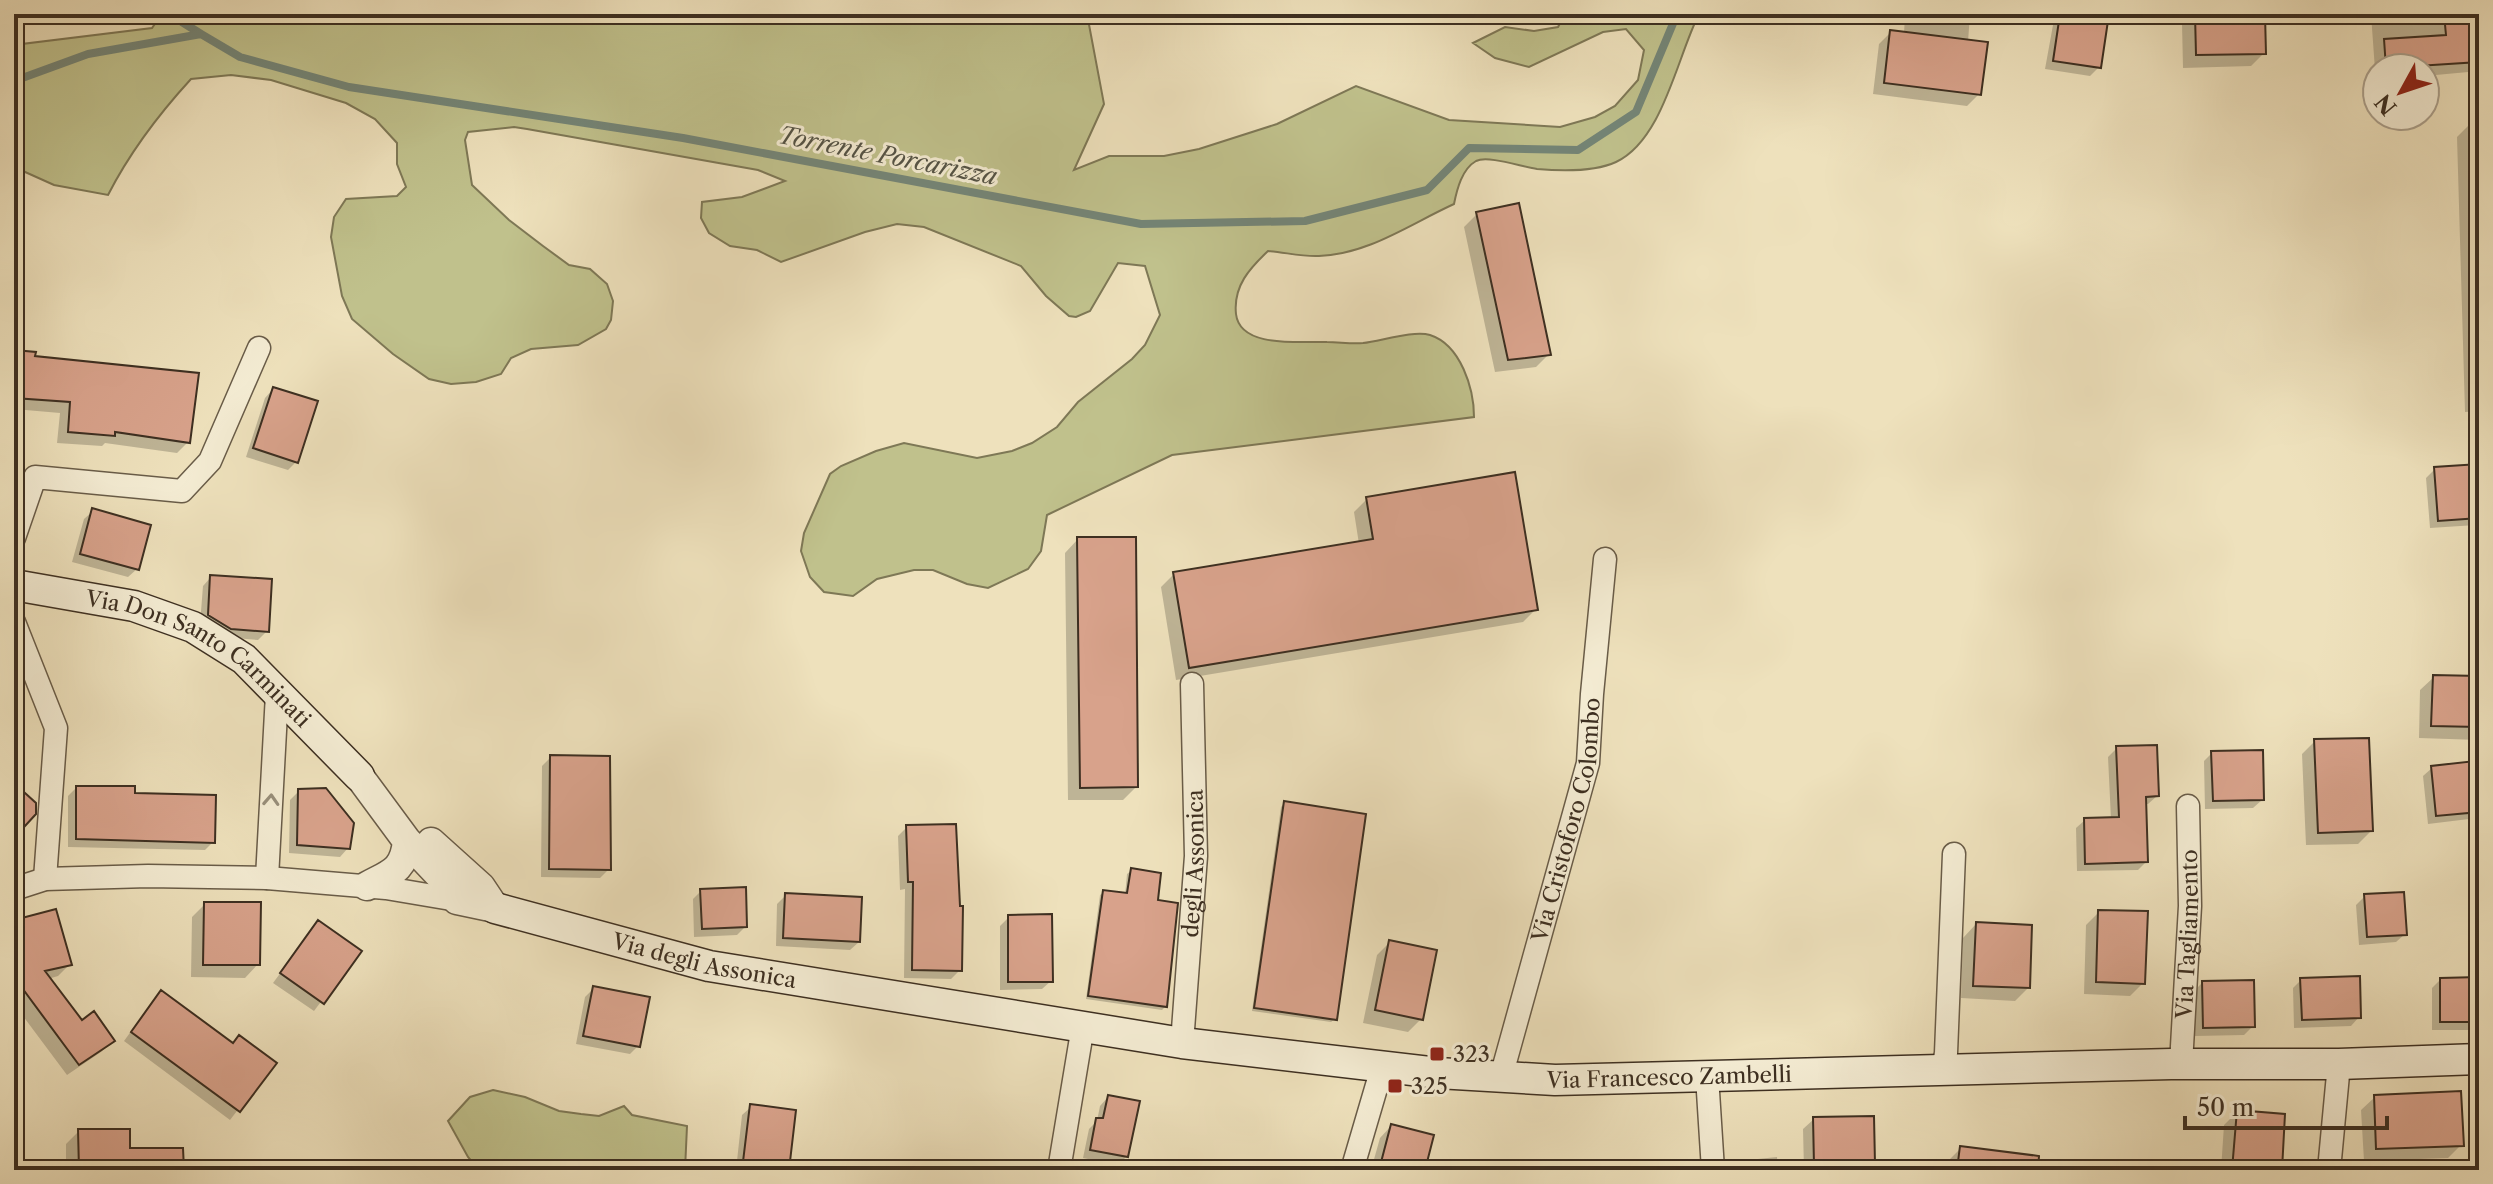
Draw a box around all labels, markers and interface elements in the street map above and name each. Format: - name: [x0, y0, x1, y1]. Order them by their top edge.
- north arrow: [2361, 52, 2441, 132]
- text: N: [2370, 89, 2403, 121]
- water label: Torrente Porcarizza: [776, 120, 1000, 191]
- street label: Via Don Santo Carminati: [83, 585, 317, 733]
- street label: Via Cristoforo Colombo: [1526, 697, 1606, 946]
- street label: degli Assonica: [1177, 789, 1210, 938]
- one-way arrow: [262, 793, 279, 806]
- street label: Via Tagliamento: [2171, 849, 2205, 1021]
- street label: Via degli Assonica: [608, 927, 799, 994]
- place label: 323: [1453, 1041, 1490, 1068]
- marker: 323: [1428, 1045, 1446, 1063]
- street label: Via Francesco Zambelli: [1545, 1061, 1792, 1094]
- place label: 325: [1411, 1073, 1448, 1100]
- marker: 325: [1386, 1077, 1404, 1095]
- scale bar: [2185, 1080, 2387, 1130]
- text: 50 m: [2197, 1093, 2254, 1122]

